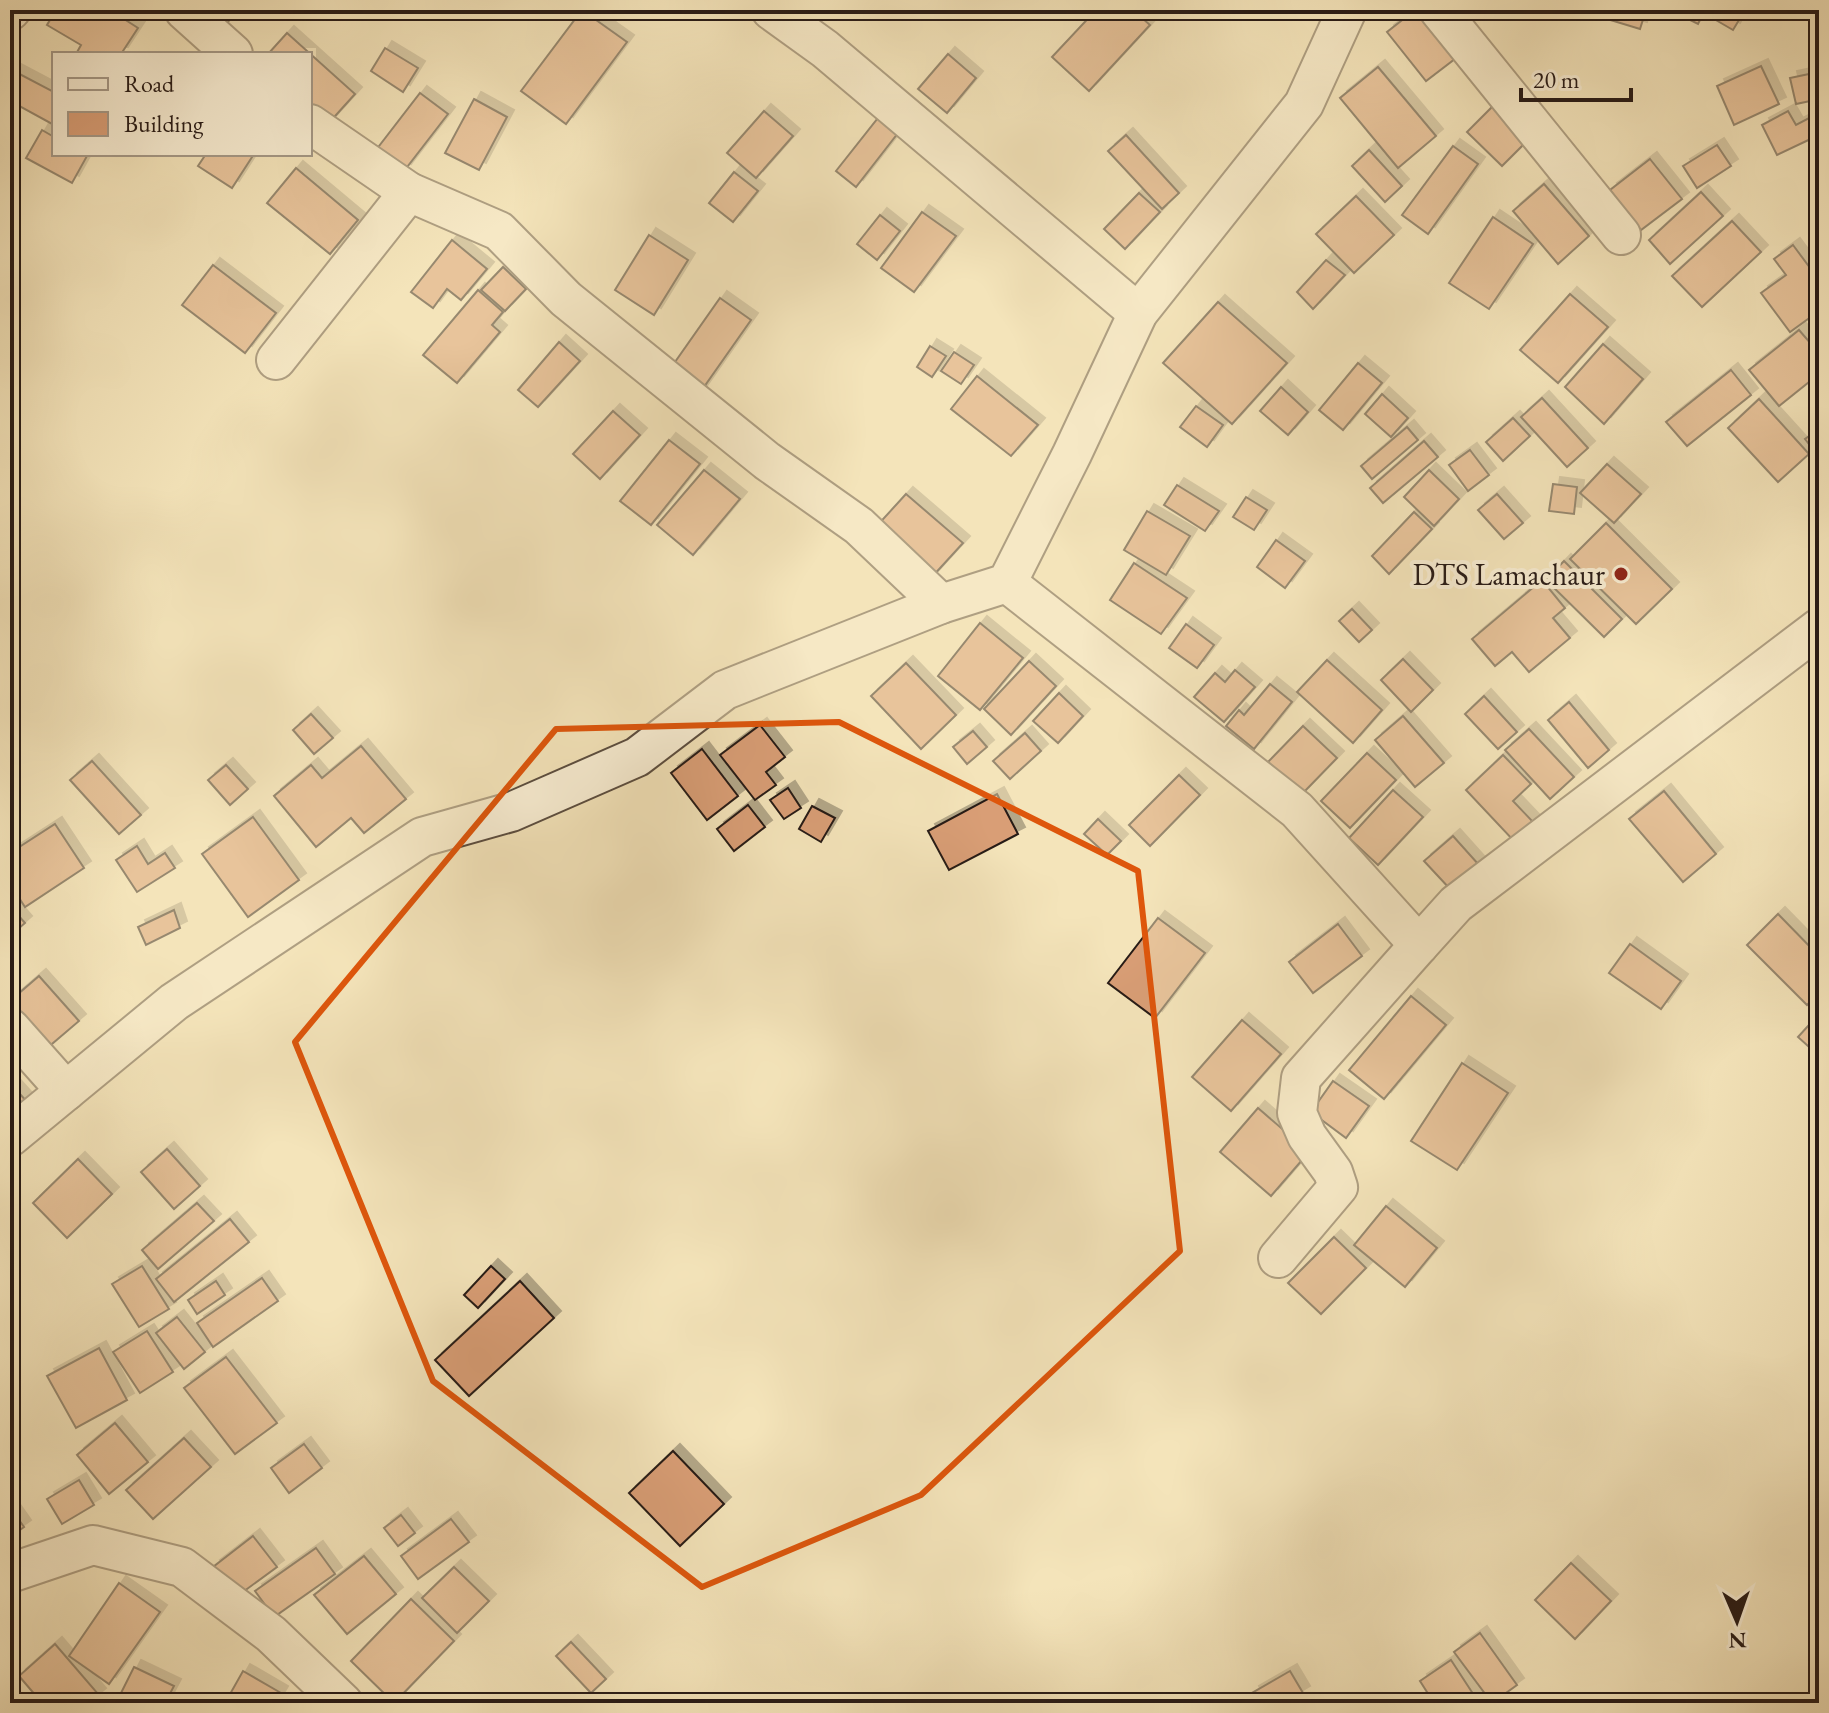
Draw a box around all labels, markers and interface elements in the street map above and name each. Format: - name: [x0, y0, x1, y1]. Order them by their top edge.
- legend: [52, 52, 312, 156]
- scale bar: [1521, 52, 1631, 102]
- text: 20 m: [1533, 64, 1580, 95]
- text: Road: [124, 68, 175, 99]
- text: Building: [124, 108, 204, 139]
- place label: DTS Lamachaur: [1413, 555, 1605, 594]
- marker: DTS Lamachaur: [1612, 565, 1630, 583]
- north arrow: [1697, 1581, 1777, 1661]
- text: N: [1728, 1626, 1747, 1655]

